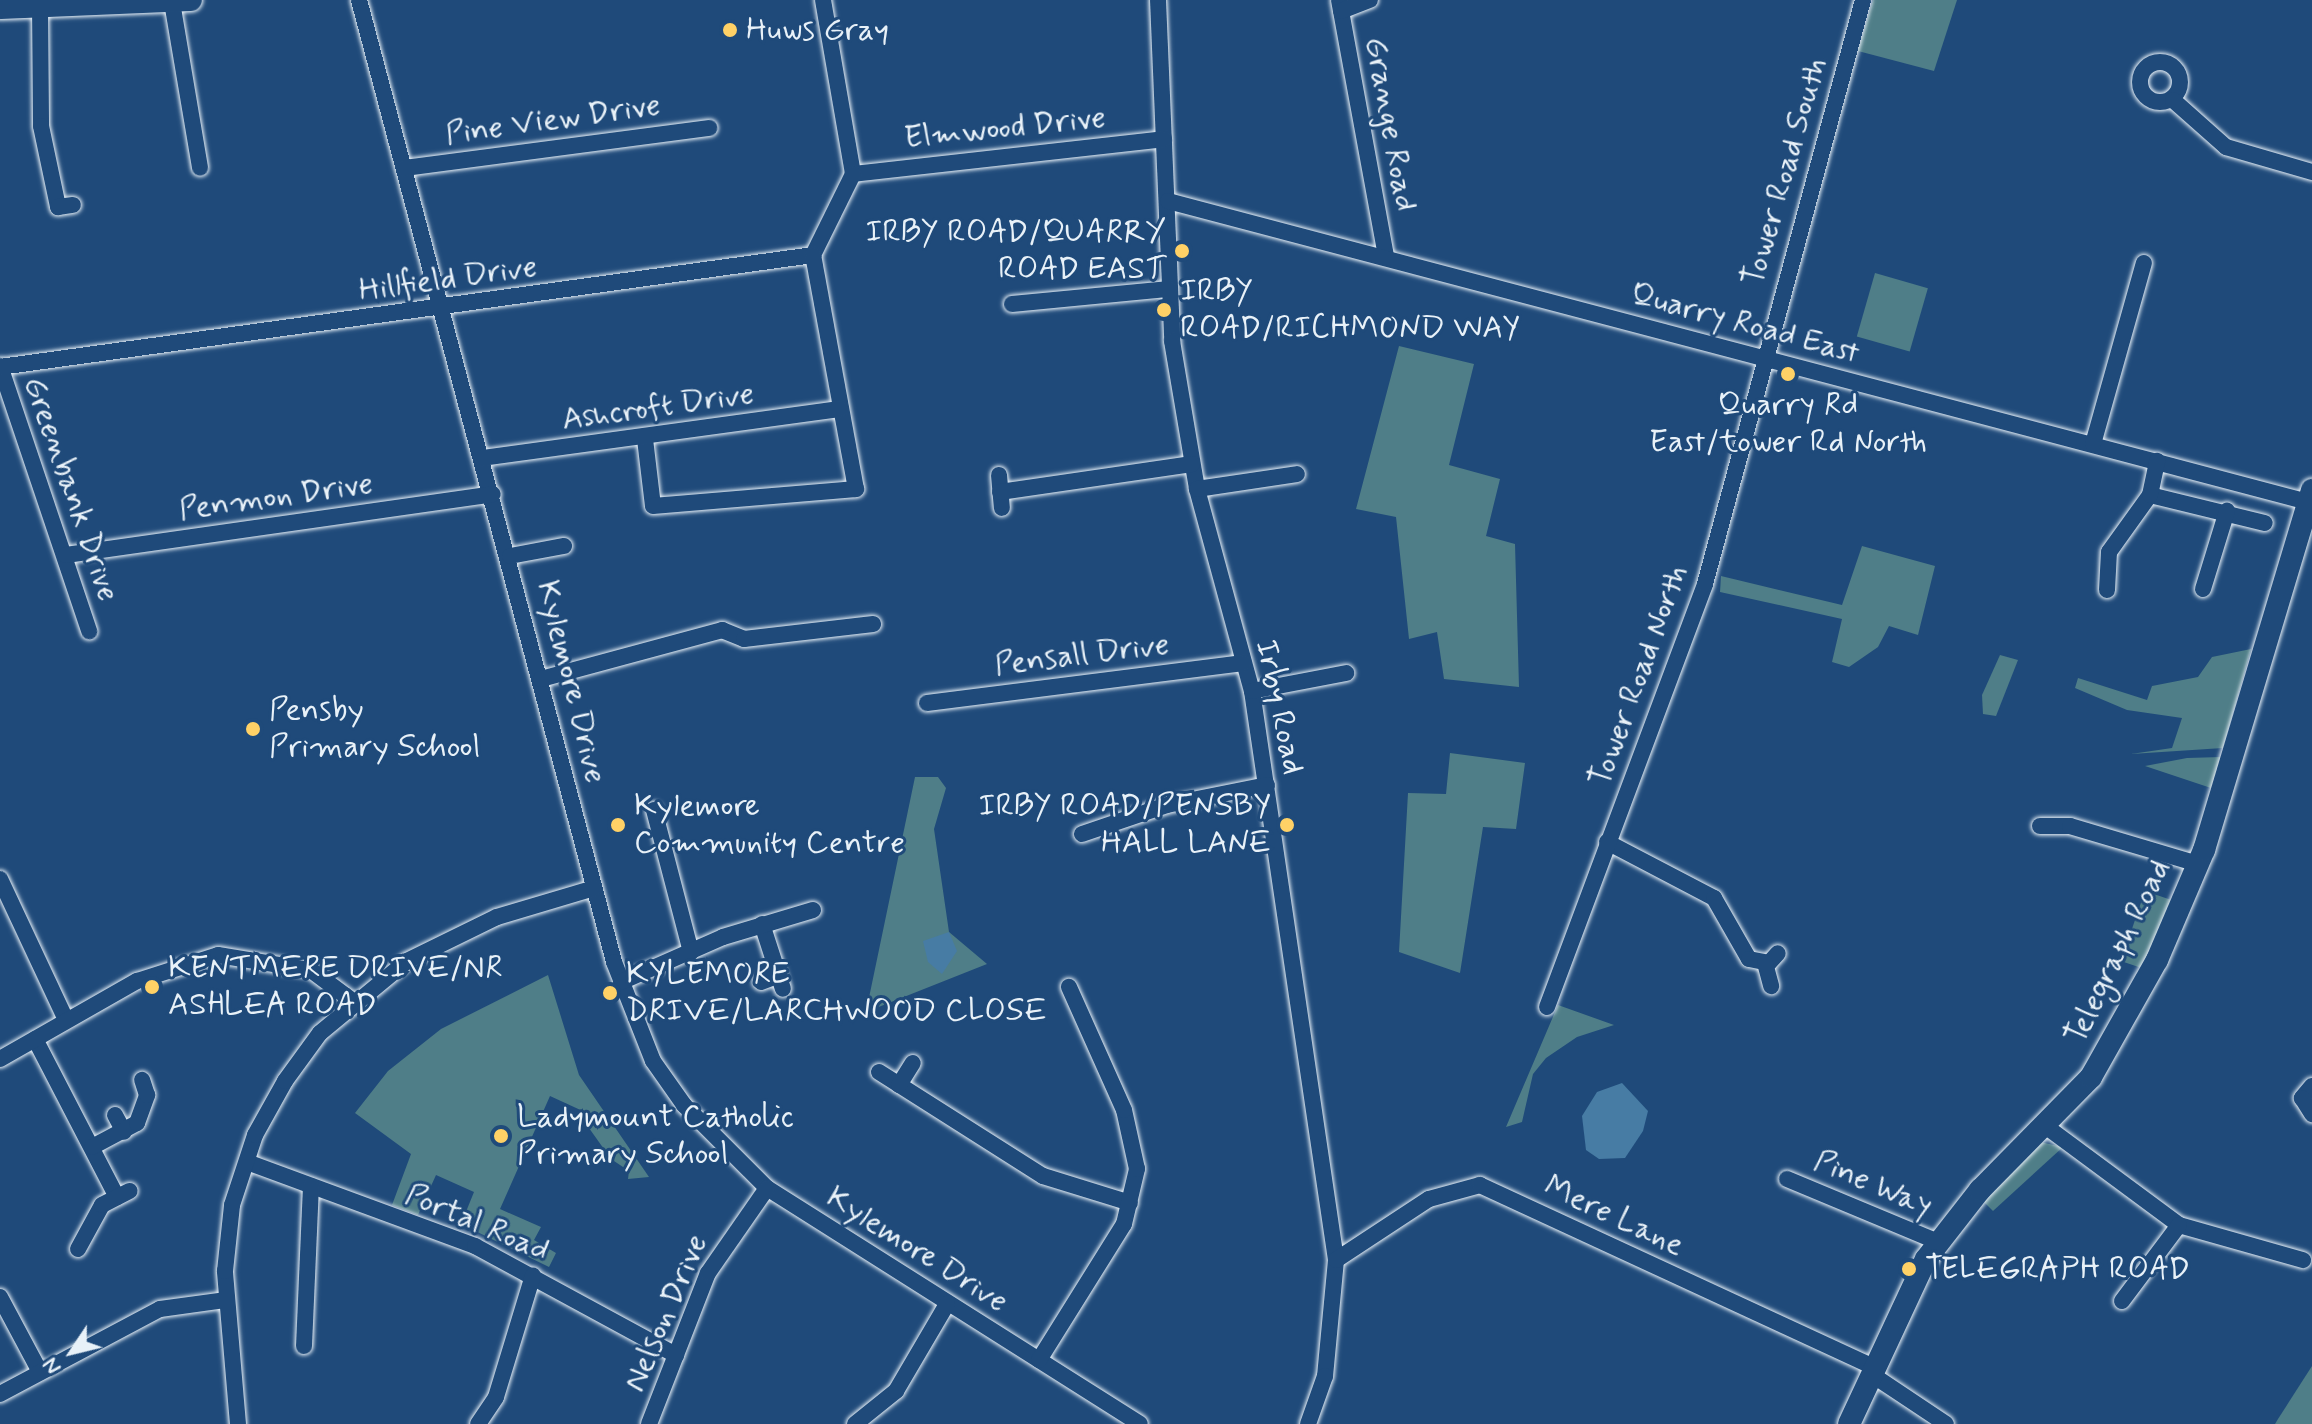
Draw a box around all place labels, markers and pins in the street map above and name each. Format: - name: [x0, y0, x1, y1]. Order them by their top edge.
- place label: Huws Gray: [746, 11, 889, 49]
- marker: Huws Gray: [721, 21, 739, 39]
- place label: IRBY ROAD/QUARRY ROAD EAST: [865, 214, 1166, 289]
- marker: IRBY ROAD/QUARRY ROAD EAST: [1173, 242, 1191, 260]
- place label: IRBY ROAD/RICHMOND WAY: [1180, 273, 1520, 348]
- marker: IRBY ROAD/RICHMOND WAY: [1155, 301, 1173, 319]
- marker: Quarry Rd East/tower Rd North: [1779, 365, 1797, 383]
- place label: Quarry Rd East/tower Rd North: [1649, 387, 1927, 462]
- place label: Pensby Primary School: [269, 692, 480, 767]
- marker: Pensby Primary School: [244, 720, 262, 738]
- place label: Kylemore Community Centre: [634, 788, 905, 863]
- place label: IRBY ROAD/PENSBY HALL LANE: [979, 788, 1271, 863]
- marker: Kylemore Community Centre: [609, 816, 627, 834]
- marker: IRBY ROAD/PENSBY HALL LANE: [1278, 816, 1296, 834]
- place label: KENTMERE DRIVE/NR ASHLEA ROAD: [168, 950, 505, 1025]
- place label: KYLEMORE DRIVE/LARCHWOOD CLOSE: [626, 956, 1047, 1031]
- marker: KENTMERE DRIVE/NR ASHLEA ROAD: [143, 978, 161, 996]
- marker: KYLEMORE DRIVE/LARCHWOOD CLOSE: [601, 984, 619, 1002]
- place label: Ladymount Catholic Primary School: [517, 1099, 794, 1174]
- marker: Ladymount Catholic Primary School: [492, 1127, 510, 1145]
- place label: TELEGRAPH ROAD: [1925, 1250, 2190, 1288]
- marker: TELEGRAPH ROAD: [1900, 1260, 1918, 1278]

